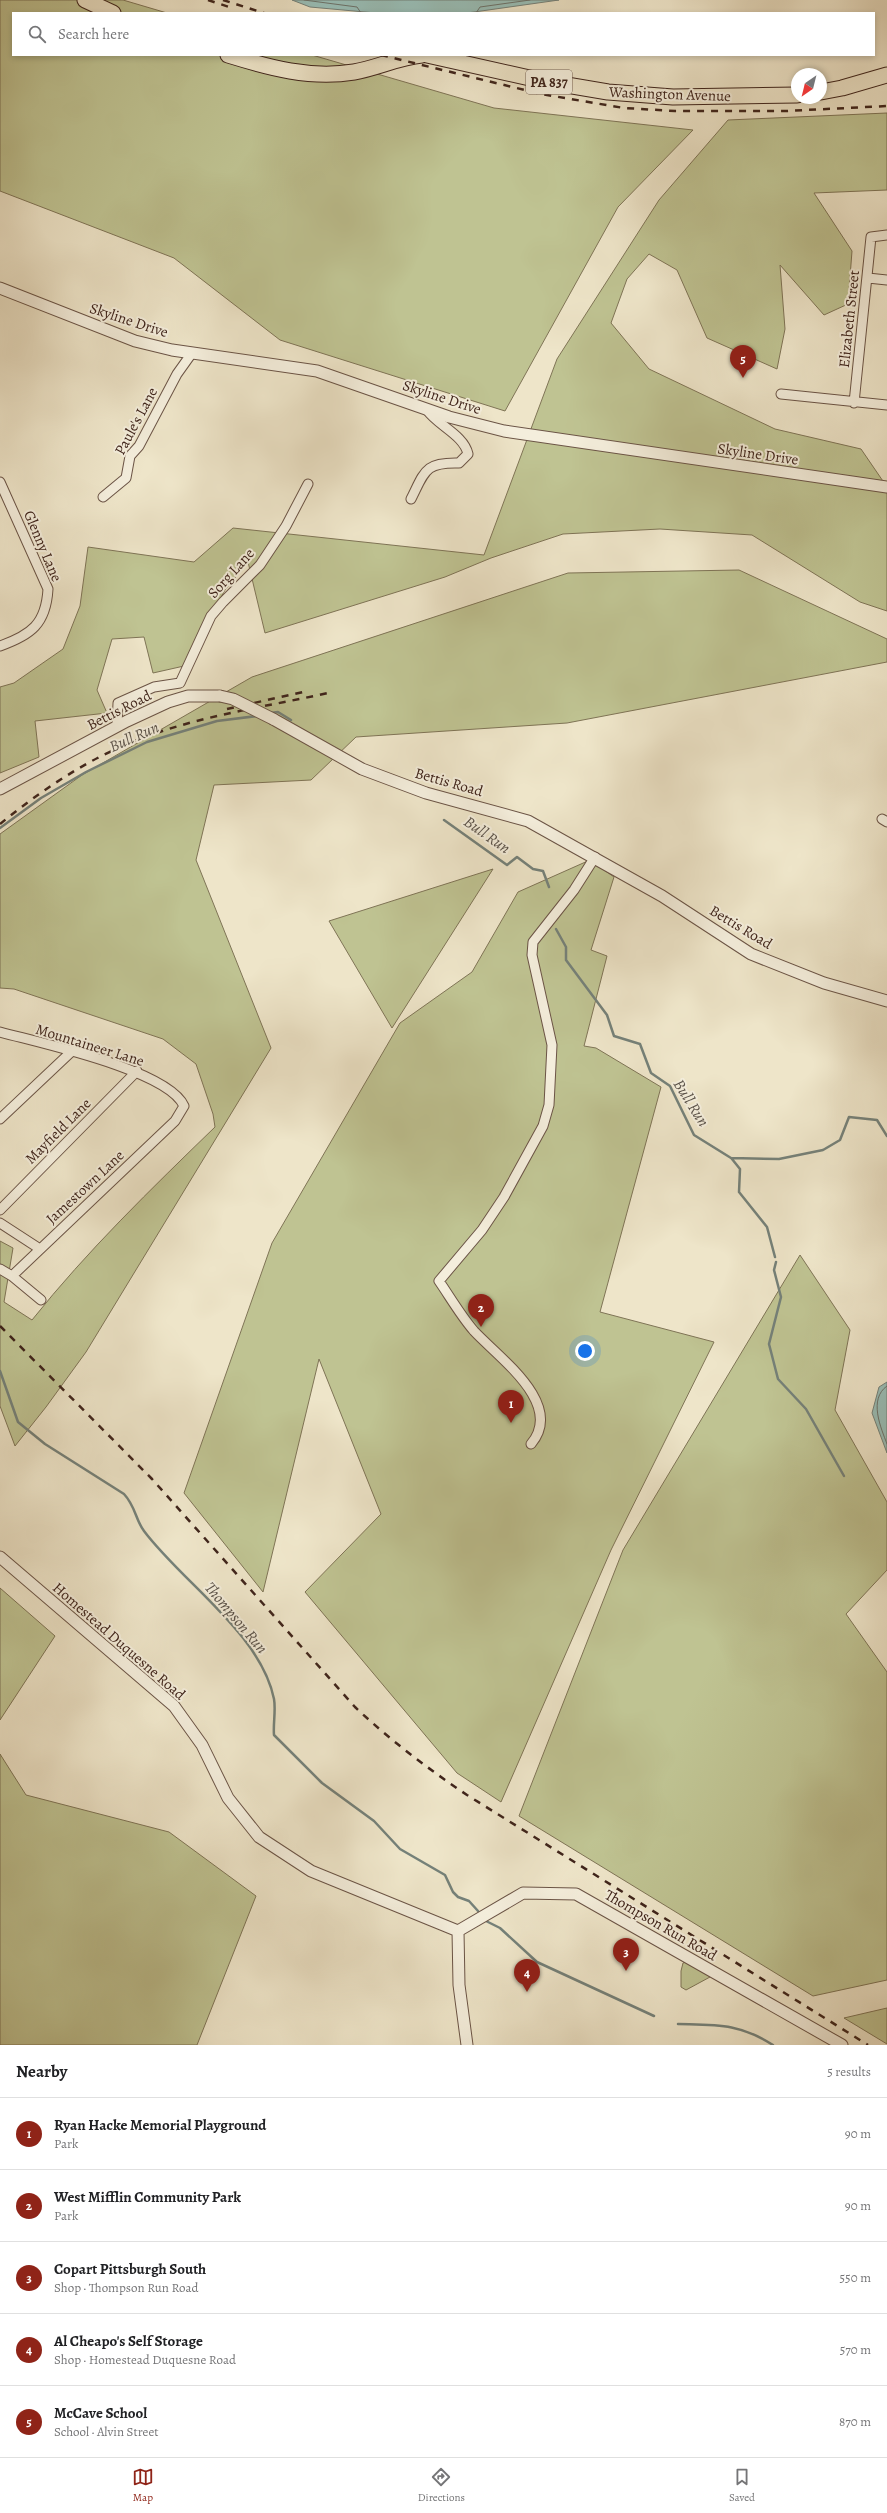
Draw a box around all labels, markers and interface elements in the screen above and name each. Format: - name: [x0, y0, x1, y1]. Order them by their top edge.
- search box: [12, 12, 875, 56]
- icon: search: [26, 23, 48, 45]
- text: Search here: [58, 24, 129, 44]
- north arrow: [791, 68, 827, 104]
- road number: PA 837: [526, 70, 572, 94]
- street label: Washington Avenue: [608, 82, 732, 106]
- street label: Elizabeth Street: [834, 269, 864, 369]
- street label: Skyline Drive: [87, 298, 171, 342]
- pin: 5: [730, 345, 756, 378]
- street label: Skyline Drive: [400, 375, 484, 419]
- street label: Paule's Lane: [110, 383, 162, 458]
- street label: Skyline Drive: [716, 438, 800, 470]
- street label: Glenny Lane: [19, 507, 67, 585]
- street label: Sorg Lane: [203, 543, 259, 602]
- street label: Bettis Road: [83, 685, 156, 735]
- water label: Bull Run: [106, 716, 162, 758]
- street label: Bettis Road: [413, 763, 486, 802]
- water label: Bull Run: [459, 811, 515, 859]
- street label: Bettis Road: [706, 900, 777, 954]
- street label: Mountaineer Lane: [33, 1019, 147, 1071]
- water label: Bull Run: [668, 1075, 714, 1131]
- street label: Mayfield Lane: [21, 1093, 96, 1168]
- street label: Jamestown Lane: [42, 1145, 129, 1228]
- pin: 2: [468, 1294, 494, 1327]
- your location: [575, 1341, 595, 1361]
- pin: 1: [498, 1390, 524, 1423]
- water label: Thompson Run: [200, 1577, 273, 1659]
- street label: Homestead Duquesne Road: [48, 1578, 190, 1705]
- street label: Thompson Run Road: [601, 1885, 722, 1966]
- pin: 3: [613, 1938, 639, 1971]
- pin: 4: [514, 1959, 540, 1992]
- text: Nearby: [16, 2060, 67, 2083]
- text: 5 results: [827, 2063, 871, 2080]
- text: Ryan Hacke Memorial Playground: [54, 2115, 266, 2135]
- text: 1: [27, 2125, 31, 2142]
- text: 90 m: [845, 2125, 871, 2142]
- text: Park: [54, 2135, 78, 2152]
- text: West Mifflin Community Park: [54, 2187, 241, 2207]
- text: 2: [26, 2197, 32, 2214]
- text: 90 m: [845, 2197, 871, 2214]
- text: Park: [54, 2207, 78, 2224]
- text: Copart Pittsburgh South: [54, 2259, 206, 2279]
- text: 3: [26, 2269, 32, 2286]
- text: 550 m: [840, 2269, 871, 2286]
- text: Shop · Thompson Run Road: [54, 2279, 199, 2296]
- text: Al Cheapo's Self Storage: [54, 2331, 203, 2351]
- text: 4: [26, 2341, 32, 2358]
- text: 570 m: [840, 2341, 871, 2358]
- text: Shop · Homestead Duquesne Road: [54, 2351, 236, 2368]
- text: McCave School: [54, 2403, 147, 2423]
- text: 5: [26, 2413, 32, 2430]
- text: 870 m: [839, 2413, 871, 2430]
- text: School · Alvin Street: [54, 2423, 159, 2440]
- tab: Map: [132, 2466, 154, 2505]
- tab: Directions: [418, 2466, 465, 2505]
- tab: Saved: [729, 2466, 755, 2505]

